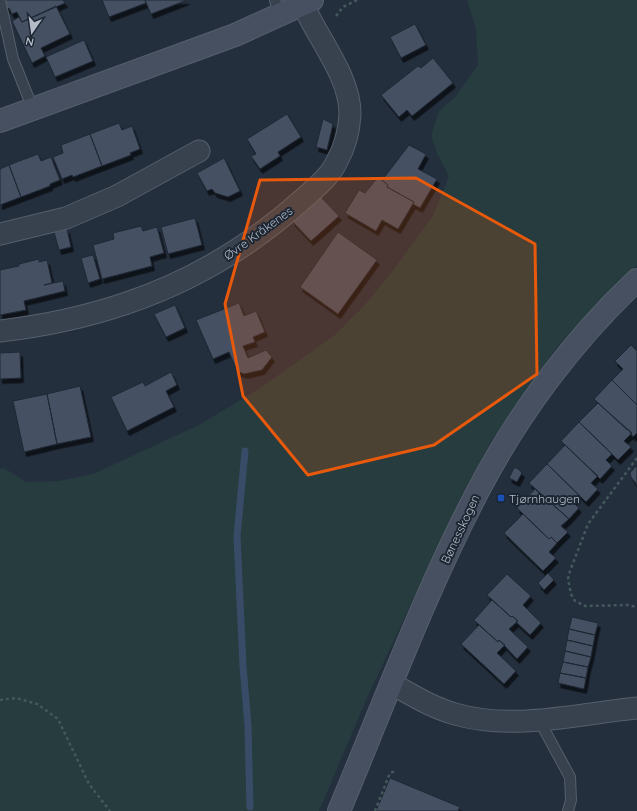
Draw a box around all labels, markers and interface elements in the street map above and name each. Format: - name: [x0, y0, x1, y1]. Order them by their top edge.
- north arrow: [12, 12, 52, 52]
- text: N: [24, 34, 35, 49]
- street label: Øvre Kråkenes: [221, 203, 296, 263]
- place label: Tjørnhaugen: [509, 491, 580, 506]
- street label: Bønesskogen: [437, 492, 483, 566]
- marker: Tjørnhaugen: [496, 493, 506, 503]

